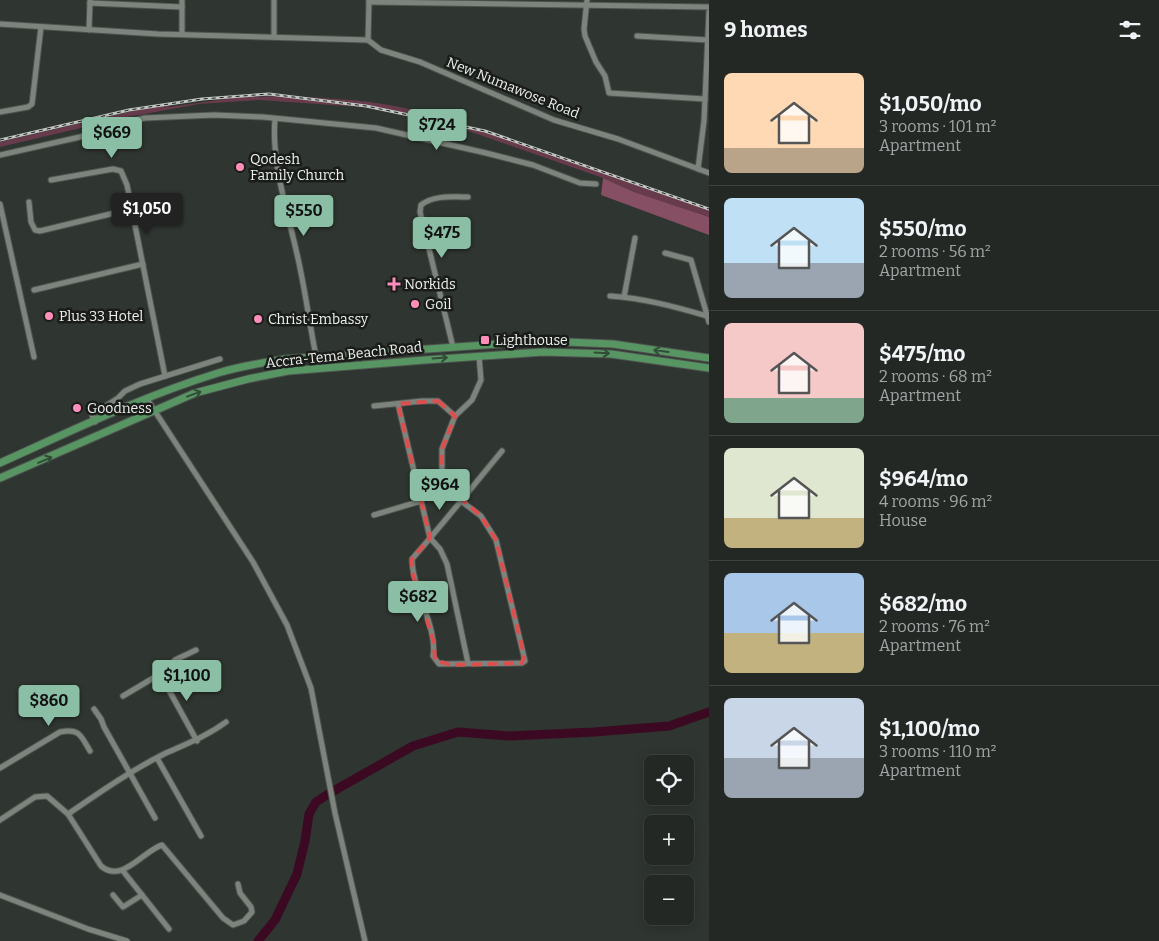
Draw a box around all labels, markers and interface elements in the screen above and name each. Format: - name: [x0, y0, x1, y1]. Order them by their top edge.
- icon: filters: [1116, 16, 1144, 44]
- text: 9 homes: [724, 17, 808, 43]
- street label: New Numawose Road: [444, 54, 582, 122]
- text: $1,050/mo: [879, 91, 982, 117]
- icon: home: [764, 93, 824, 153]
- pin: $724: [407, 108, 467, 151]
- text: $724: [419, 115, 455, 134]
- pin: $669: [82, 116, 142, 159]
- text: 3 rooms · 101 m²: [879, 117, 996, 136]
- text: $669: [93, 123, 131, 142]
- text: Apartment: [879, 136, 961, 155]
- place label: Qodesh Family Church: [250, 151, 344, 184]
- marker: Qodesh Family Church: [234, 161, 246, 173]
- pin: $1,050: [106, 192, 188, 235]
- pin: $550: [274, 194, 334, 237]
- text: $1,050: [123, 199, 171, 218]
- text: $550: [285, 201, 323, 220]
- pin: $475: [412, 216, 472, 259]
- text: $550/mo: [879, 216, 967, 242]
- icon: home: [764, 218, 824, 278]
- text: $475: [424, 223, 460, 242]
- text: 2 rooms · 56 m²: [879, 242, 991, 261]
- text: Apartment: [879, 261, 961, 280]
- place label: Norkids: [404, 276, 456, 293]
- marker: Norkids: [388, 278, 400, 290]
- place label: Goil: [425, 296, 452, 313]
- marker: Goil: [409, 298, 421, 310]
- place label: Plus 33 Hotel: [59, 308, 143, 325]
- marker: Plus 33 Hotel: [43, 310, 55, 322]
- place label: Christ Embassy: [268, 311, 369, 328]
- marker: Christ Embassy: [252, 313, 264, 325]
- place label: Lighthouse: [495, 332, 568, 349]
- marker: Lighthouse: [479, 334, 491, 346]
- street label: Accra-Tema Beach Road: [265, 338, 423, 372]
- text: $475/mo: [879, 341, 965, 367]
- icon: home: [764, 343, 824, 403]
- one-way arrow: [653, 345, 669, 355]
- one-way arrow: [594, 349, 610, 358]
- one-way arrow: [432, 354, 448, 363]
- text: 2 rooms · 68 m²: [879, 367, 992, 386]
- text: Apartment: [879, 386, 961, 405]
- one-way arrow: [185, 389, 201, 398]
- place label: Goodness: [87, 400, 152, 417]
- marker: Goodness: [71, 402, 83, 414]
- one-way arrow: [37, 454, 52, 464]
- text: $964/mo: [879, 466, 968, 492]
- pin: $964: [410, 468, 470, 511]
- icon: home: [764, 468, 824, 528]
- text: $964: [421, 475, 459, 494]
- text: 4 rooms · 96 m²: [879, 492, 992, 511]
- text: House: [879, 511, 927, 530]
- pin: $682: [388, 580, 448, 623]
- text: $682: [399, 587, 437, 606]
- text: $682/mo: [879, 591, 967, 617]
- icon: home: [764, 593, 824, 653]
- text: 2 rooms · 76 m²: [879, 617, 990, 636]
- text: Apartment: [879, 636, 961, 655]
- pin: $1,100: [146, 660, 228, 702]
- text: $1,100: [163, 666, 211, 685]
- pin: $860: [19, 684, 79, 727]
- text: $860: [30, 691, 68, 710]
- text: $1,100/mo: [879, 716, 980, 742]
- icon: home: [764, 718, 824, 778]
- text: 3 rooms · 110 m²: [879, 742, 997, 761]
- map controls: [644, 755, 694, 925]
- button: locate: [644, 755, 694, 805]
- text: Apartment: [879, 761, 961, 780]
- button: +: [644, 815, 694, 865]
- button: −: [644, 875, 694, 925]

